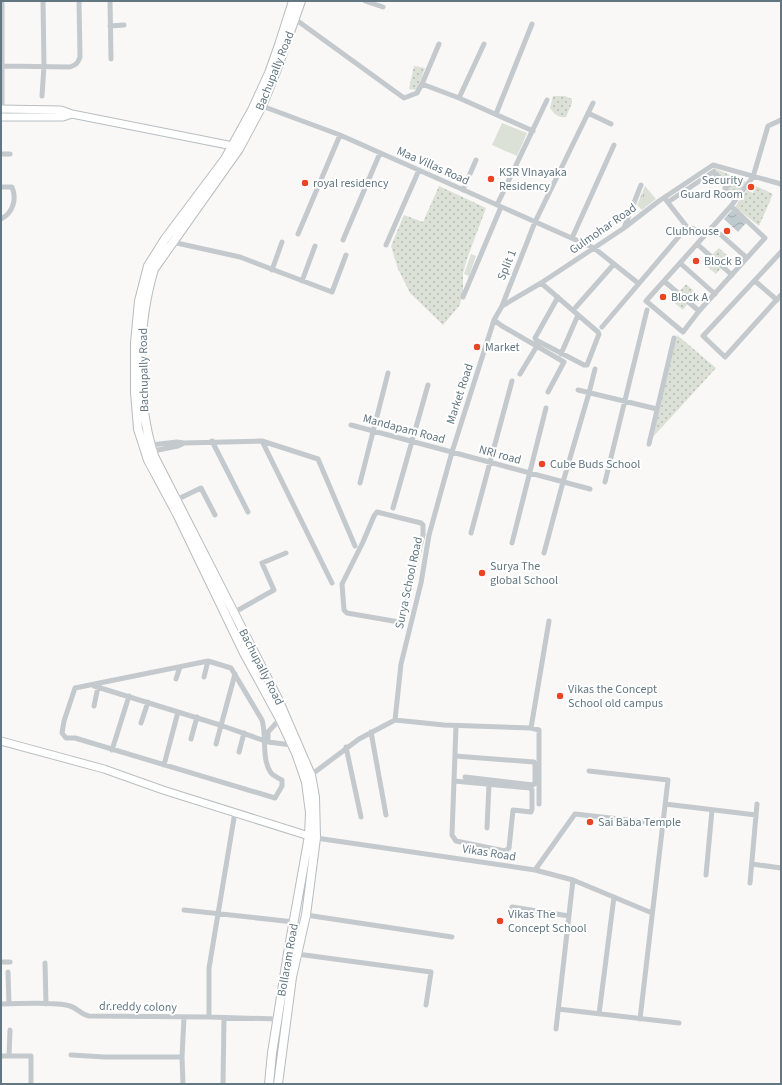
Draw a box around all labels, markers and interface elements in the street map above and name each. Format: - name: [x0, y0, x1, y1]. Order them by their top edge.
- street label: Bachupally Road: [251, 29, 299, 113]
- street label: Maa Villas Road: [394, 142, 472, 190]
- place label: KSR VInayaka Residency: [499, 164, 567, 195]
- place label: Security Guard Room: [680, 172, 743, 203]
- marker: KSR VInayaka Residency: [486, 174, 496, 184]
- place label: royal residency: [313, 175, 389, 192]
- marker: royal residency: [300, 178, 310, 188]
- marker: Security Guard Room: [746, 182, 756, 192]
- street label: Gulmohar Road: [566, 200, 640, 258]
- place label: Clubhouse: [665, 223, 719, 240]
- marker: Clubhouse: [722, 226, 732, 236]
- street label: Split 1: [493, 247, 521, 283]
- place label: Block B: [704, 253, 742, 270]
- marker: Block B: [691, 256, 701, 266]
- place label: Block A: [671, 289, 708, 306]
- marker: Block A: [658, 292, 668, 302]
- street label: Bachupally Road: [135, 328, 153, 412]
- place label: Market: [485, 339, 520, 356]
- marker: Market: [472, 342, 482, 352]
- street label: Market Road: [442, 362, 478, 426]
- street label: Mandapam Road: [361, 410, 447, 448]
- street label: NRI road: [477, 441, 523, 469]
- place label: Cube Buds School: [550, 456, 640, 473]
- marker: Cube Buds School: [537, 459, 547, 469]
- street label: Surya School Road: [391, 535, 427, 631]
- place label: Surya The global School: [490, 558, 558, 589]
- marker: Surya The global School: [477, 568, 487, 578]
- street label: Bachupally Road: [234, 626, 288, 708]
- place label: Vikas the Concept School old campus: [568, 681, 663, 712]
- marker: Vikas the Concept School old campus: [555, 691, 565, 701]
- place label: Sai Baba Temple: [598, 814, 681, 831]
- marker: Sai Baba Temple: [585, 817, 595, 827]
- street label: Vikas Road: [461, 840, 517, 866]
- place label: Vikas The Concept School: [508, 906, 586, 937]
- marker: Vikas The Concept School: [495, 916, 505, 926]
- street label: Bollaram Road: [273, 922, 303, 998]
- street label: dr.reddy colony: [99, 998, 177, 1016]

